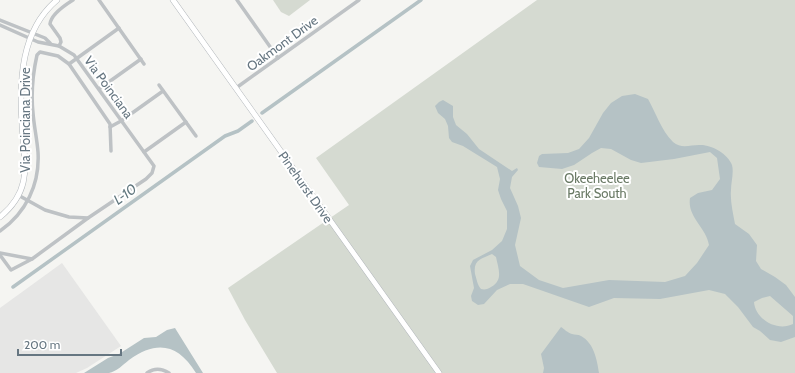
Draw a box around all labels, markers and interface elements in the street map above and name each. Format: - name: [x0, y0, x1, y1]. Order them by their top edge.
- street label: Oakmont Drive: [243, 12, 321, 74]
- street label: Via Poinciana: [81, 53, 137, 122]
- street label: Via Poinciana Drive: [17, 67, 33, 173]
- street label: Pinehurst Drive: [275, 148, 337, 226]
- park label: Okeeheelee Park South: [564, 170, 630, 201]
- water label: L-10: [110, 179, 140, 209]
- scale bar: [18, 331, 121, 357]
- text: 200 m: [24, 337, 60, 352]

